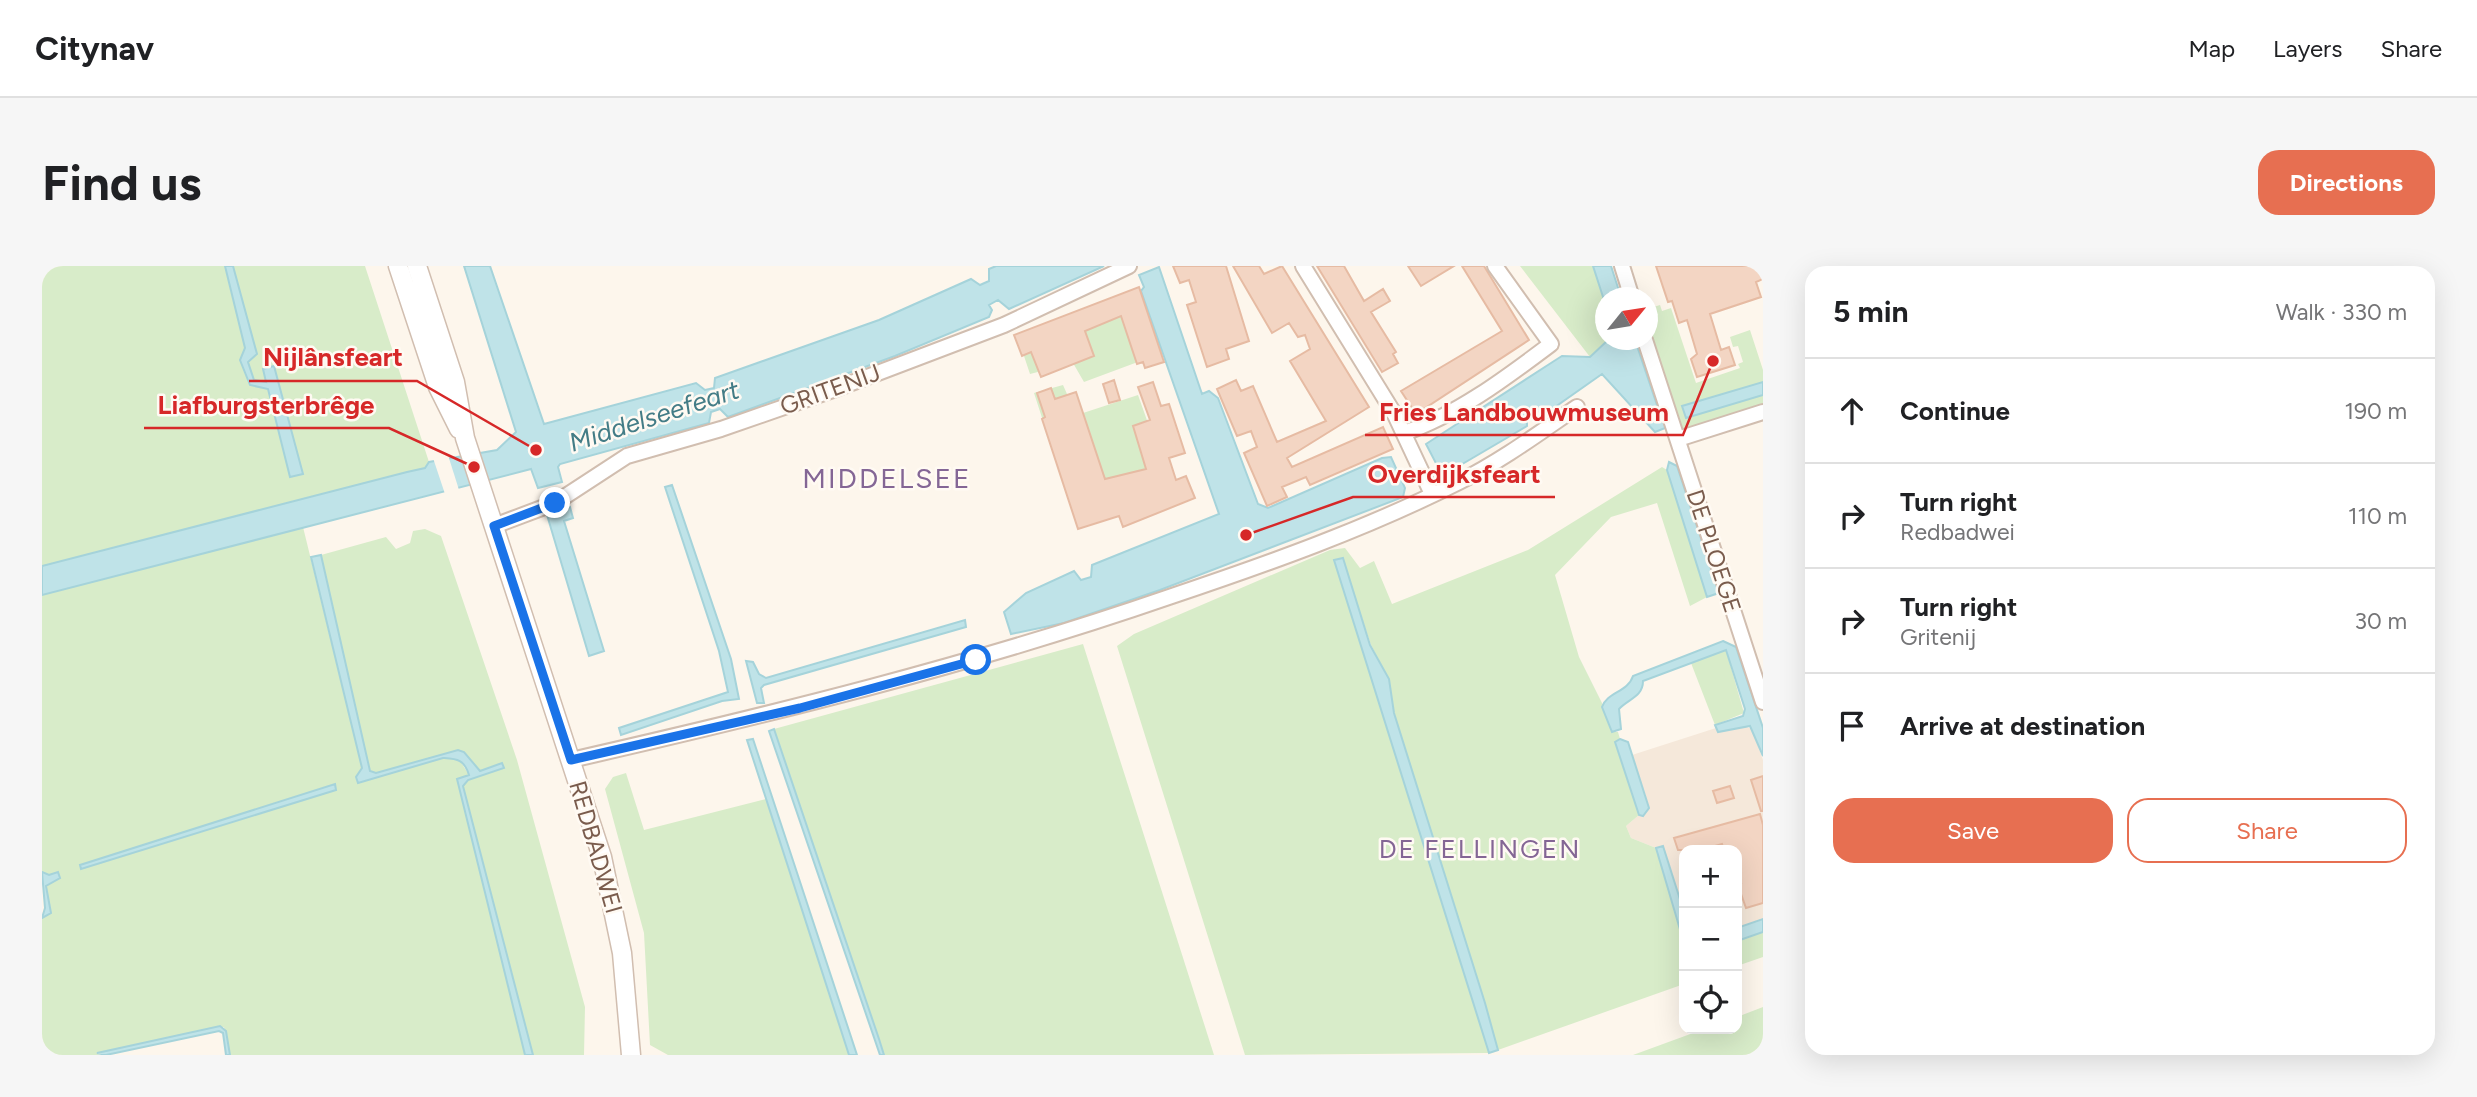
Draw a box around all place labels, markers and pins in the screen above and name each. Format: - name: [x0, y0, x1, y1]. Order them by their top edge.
- callout: Nijlânsfeart: [249, 334, 417, 381]
- callout: Liafburgsterbrêge: [144, 381, 389, 428]
- callout: Fries Landbouwmuseum: [1365, 388, 1683, 435]
- callout: Overdijksfeart: [1353, 450, 1555, 497]

